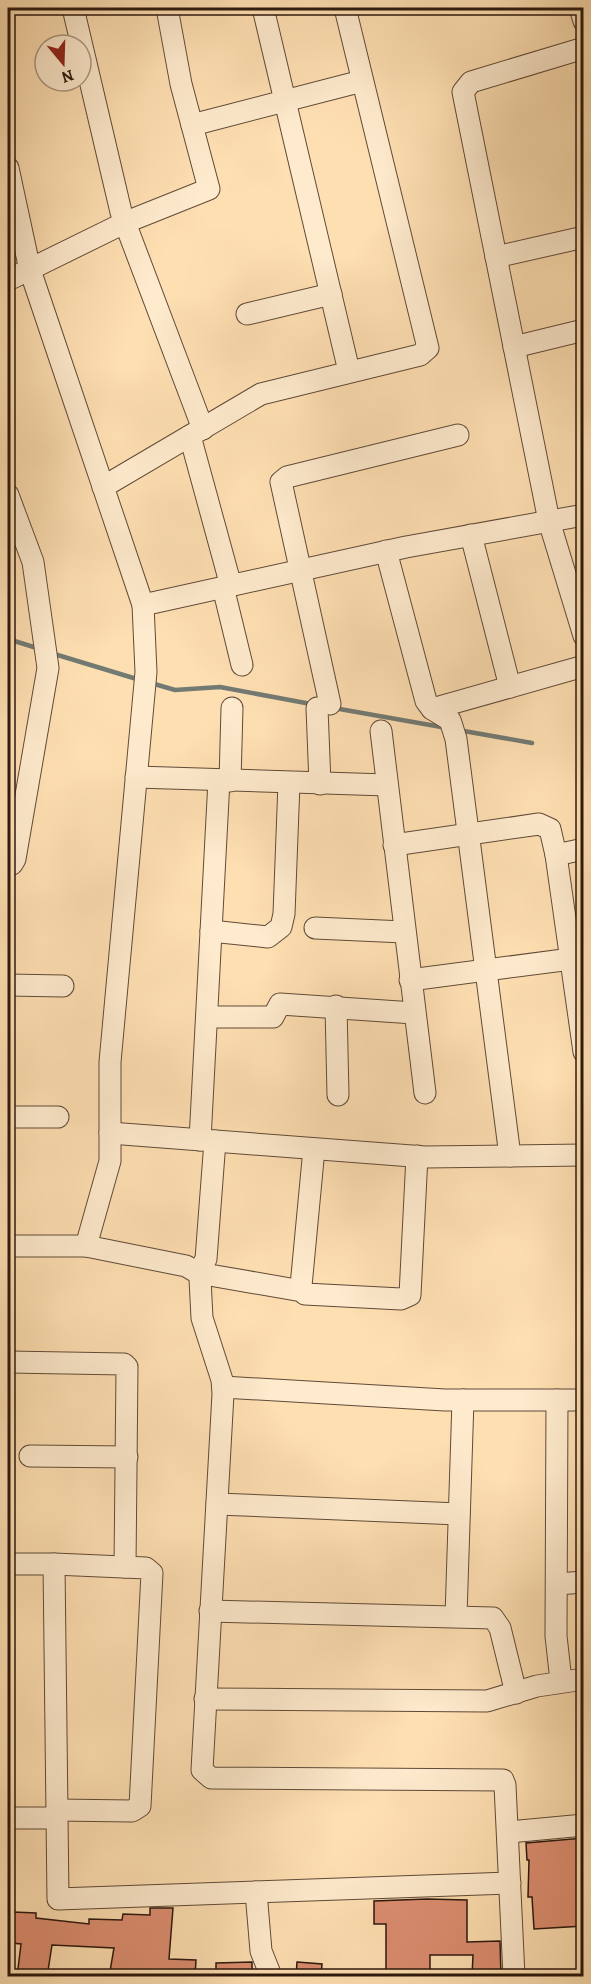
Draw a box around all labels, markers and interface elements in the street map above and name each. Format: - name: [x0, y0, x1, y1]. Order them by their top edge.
- north arrow: [33, 33, 93, 93]
- text: N: [58, 64, 77, 89]

